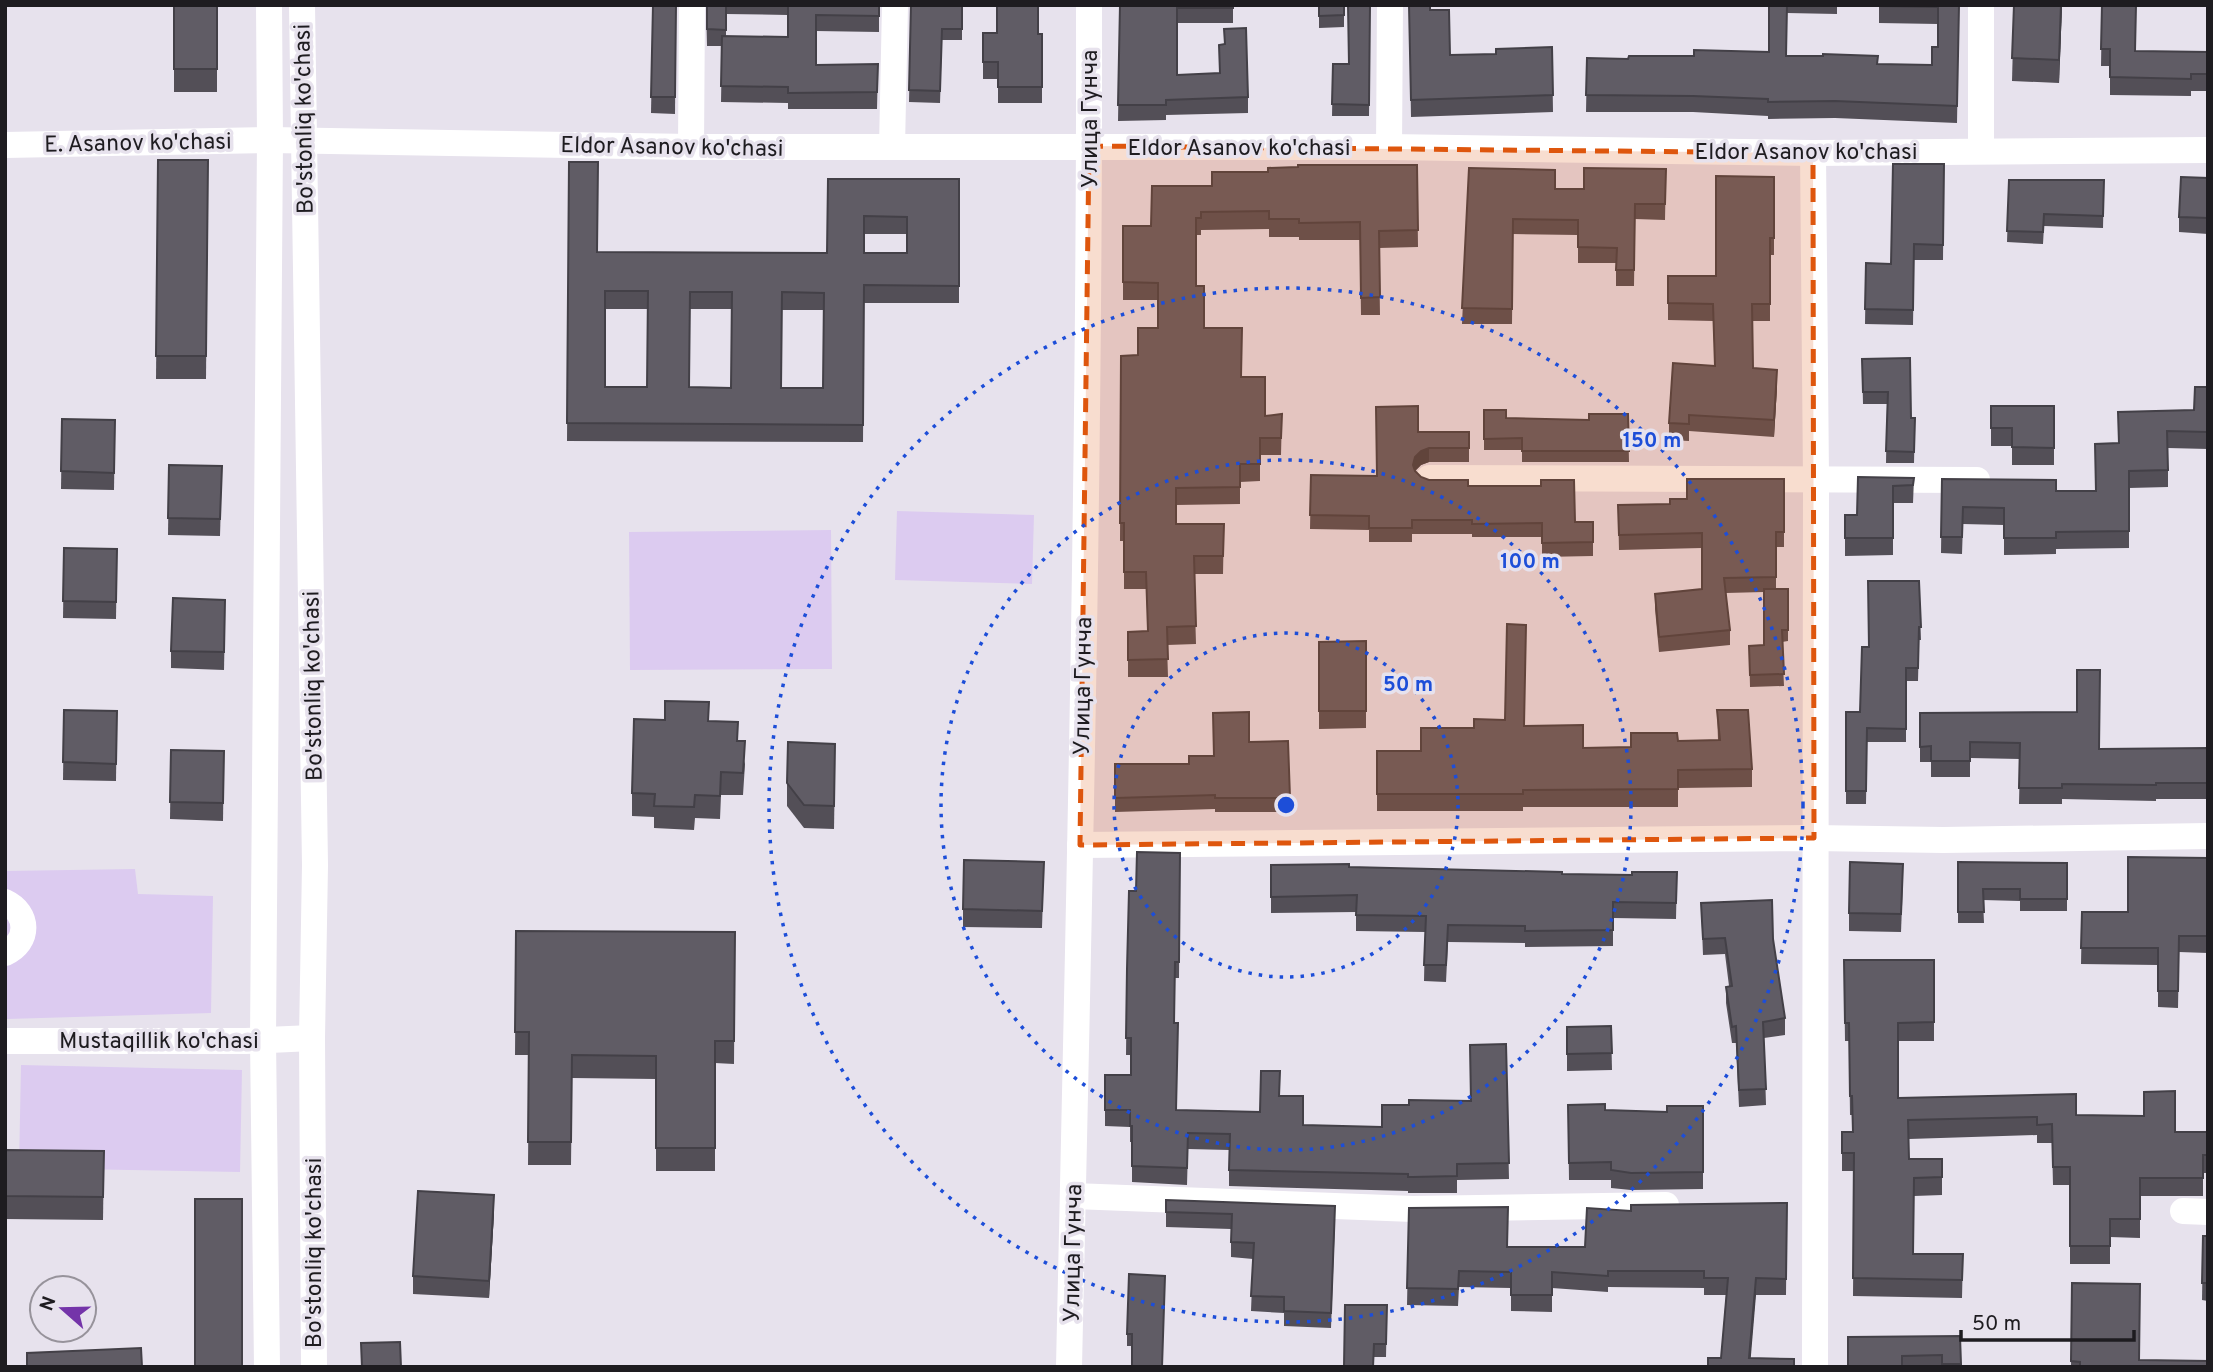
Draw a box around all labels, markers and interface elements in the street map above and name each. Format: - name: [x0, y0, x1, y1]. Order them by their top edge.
- street label: Bo'stonliq ko'chasi: [289, 23, 322, 214]
- street label: Улица Гунча: [1077, 50, 1106, 188]
- street label: E. Asanov ko'chasi: [44, 128, 232, 161]
- street label: Eldor Asanov ko'chasi: [560, 132, 784, 165]
- street label: Eldor Asanov ko'chasi: [1127, 135, 1351, 164]
- street label: Eldor Asanov ko'chasi: [1694, 139, 1918, 168]
- text: 150 m: [1623, 428, 1681, 455]
- text: 100 m: [1500, 549, 1560, 576]
- street label: Bo'stonliq ko'chasi: [298, 590, 331, 781]
- street label: Улица Гунча: [1069, 617, 1100, 756]
- text: 50 m: [1383, 672, 1433, 699]
- centre of rings: [1274, 793, 1298, 817]
- street label: Mustaqillik ko'chasi: [59, 1028, 259, 1057]
- street label: Bo'stonliq ko'chasi: [301, 1158, 330, 1348]
- street label: Улица Гунча: [1059, 1184, 1090, 1323]
- north arrow: [28, 1274, 98, 1344]
- text: N: [35, 1293, 63, 1314]
- scale bar: [1961, 1298, 2134, 1342]
- text: 50 m: [1972, 1311, 2021, 1338]

